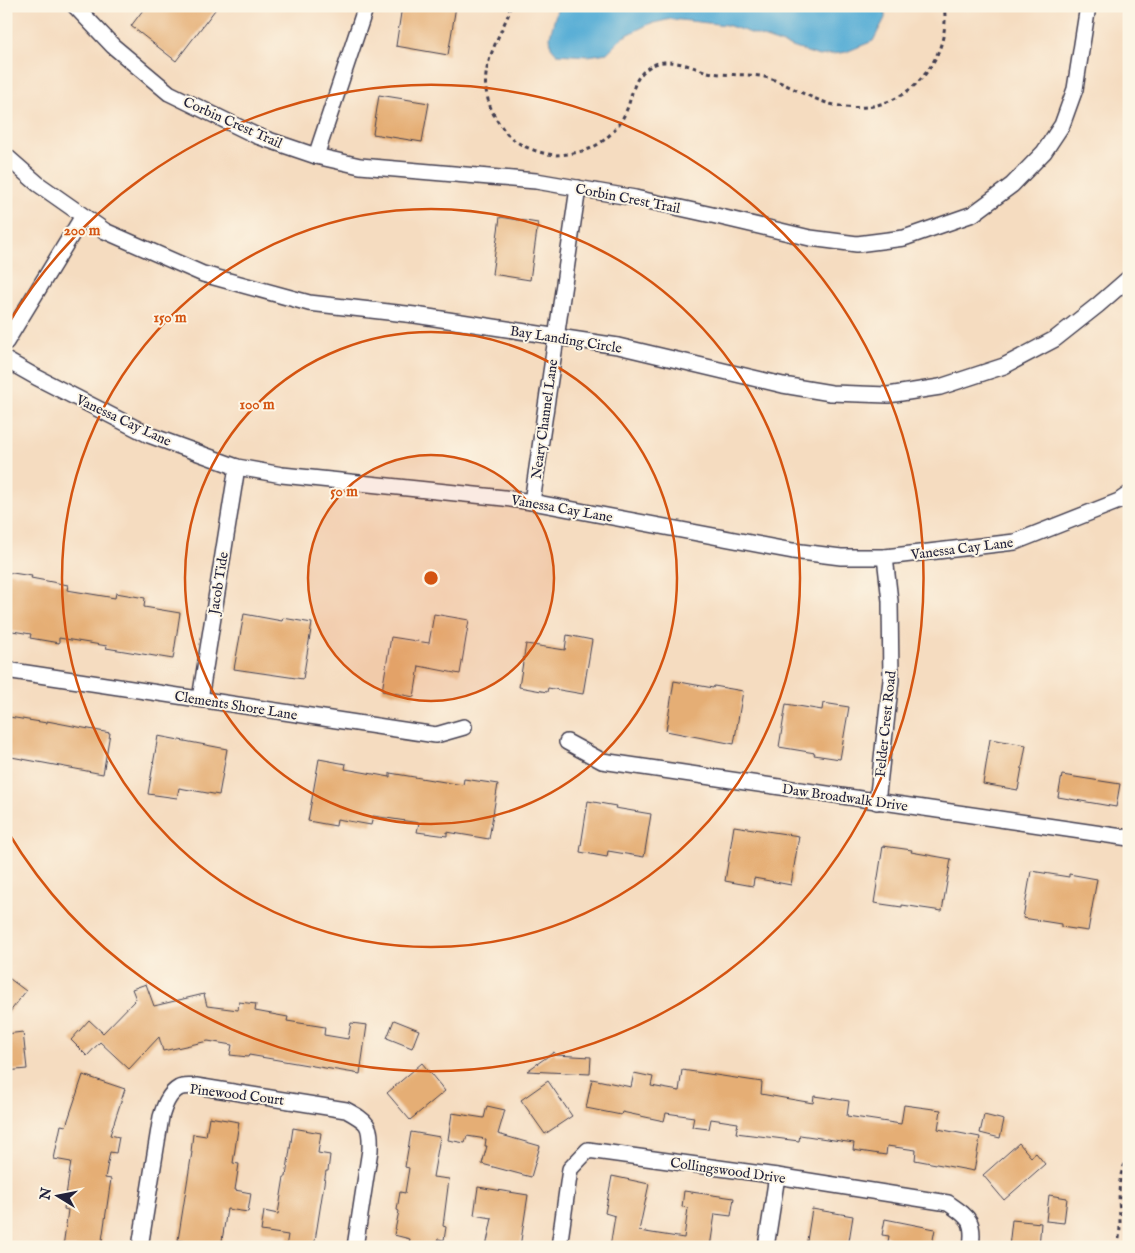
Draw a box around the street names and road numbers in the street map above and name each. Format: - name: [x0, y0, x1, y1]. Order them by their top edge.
- street label: Corbin Crest Trail: [180, 93, 285, 153]
- street label: Corbin Crest Trail: [574, 180, 682, 218]
- street label: Bay Landing Circle: [509, 322, 624, 358]
- street label: Neary Channel Lane: [528, 357, 562, 480]
- street label: Vanessa Cay Lane: [72, 391, 175, 451]
- street label: Vanessa Cay Lane: [509, 491, 615, 527]
- street label: Vanessa Cay Lane: [909, 534, 1015, 564]
- street label: Jacob Tide: [205, 550, 233, 618]
- street label: Felder Crest Road: [871, 669, 901, 778]
- street label: Clements Shore Lane: [173, 687, 299, 725]
- street label: Daw Broadwalk Drive: [781, 780, 910, 816]
- street label: Pinewood Court: [189, 1080, 285, 1110]
- street label: Collingswood Drive: [669, 1154, 787, 1188]

